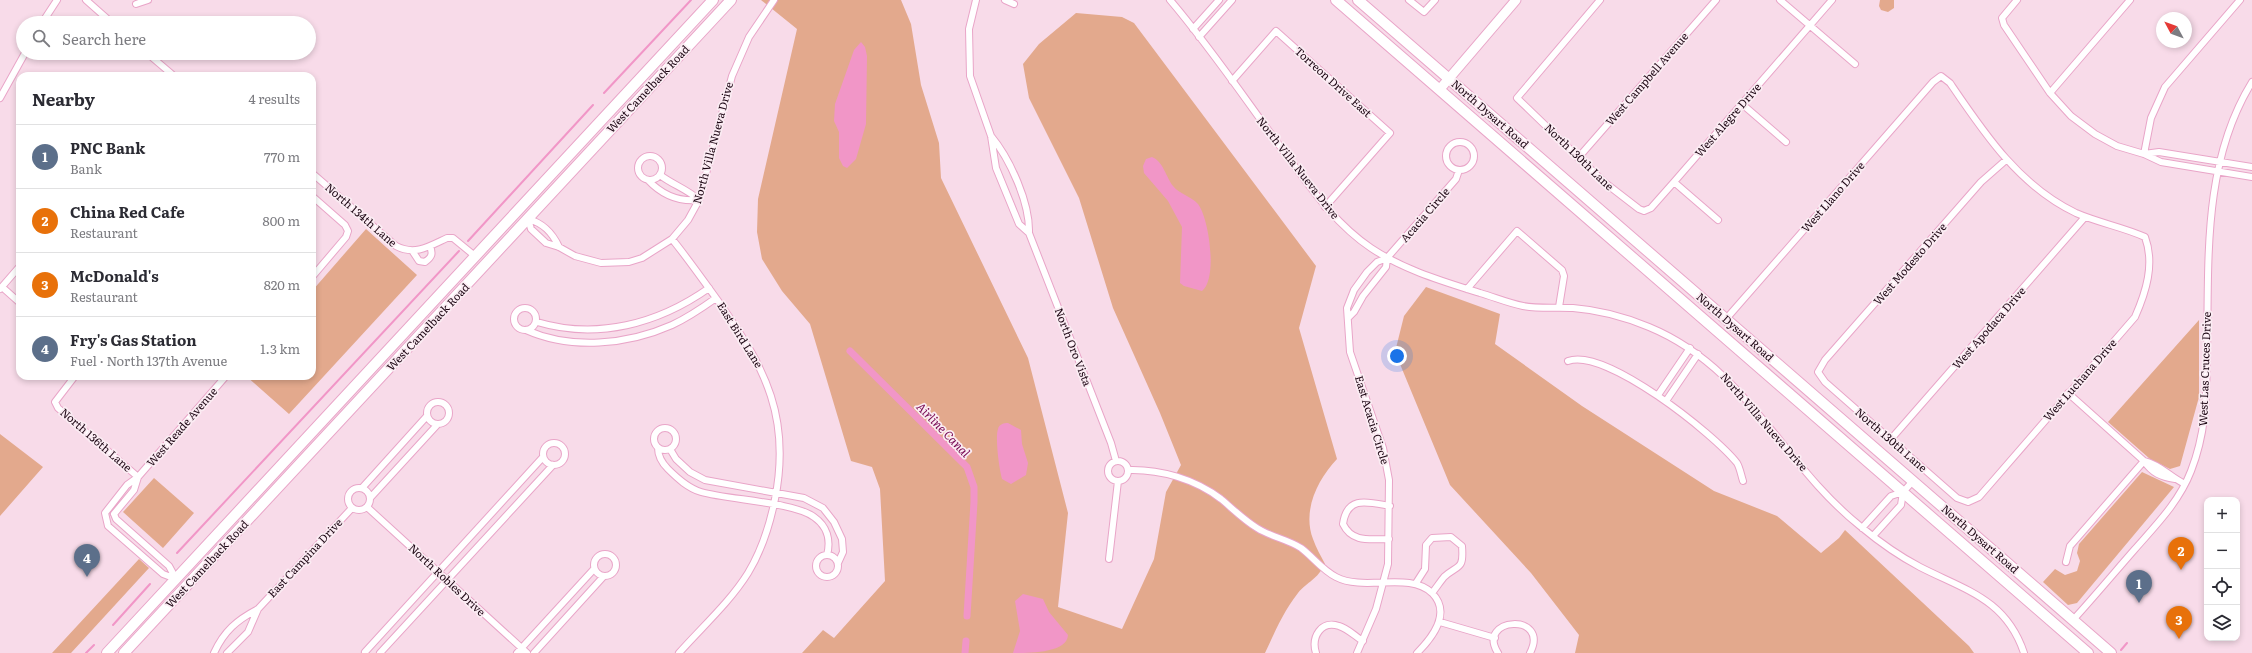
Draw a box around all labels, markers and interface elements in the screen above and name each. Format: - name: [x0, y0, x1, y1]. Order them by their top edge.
- north arrow: [2156, 12, 2192, 48]
- search box: [16, 16, 316, 60]
- icon: search: [30, 27, 52, 49]
- text: Search here: [62, 27, 146, 50]
- street label: West Campbell Avenue: [1601, 28, 1691, 128]
- street label: West Camelback Road: [602, 41, 692, 136]
- street label: Torreon Drive East: [1292, 42, 1376, 121]
- street label: North Dysart Road: [1449, 75, 1533, 152]
- street label: West Alegre Drive: [1691, 79, 1764, 160]
- street label: North Villa Nueva Drive: [688, 80, 736, 206]
- text: Nearby: [32, 86, 95, 111]
- text: 4 results: [249, 89, 300, 108]
- street label: North Villa Nueva Drive: [1254, 113, 1344, 222]
- street label: North 130th Lane: [1542, 119, 1618, 194]
- text: PNC Bank: [70, 136, 145, 159]
- text: 1: [42, 147, 48, 166]
- text: 770 m: [264, 147, 300, 166]
- street label: West Llano Drive: [1797, 157, 1868, 235]
- text: Bank: [70, 159, 102, 178]
- street label: North 134th Lane: [322, 179, 401, 250]
- street label: Acacia Circle: [1396, 183, 1453, 245]
- text: China Red Cafe: [70, 200, 185, 223]
- text: 2: [42, 211, 48, 230]
- text: 800 m: [263, 211, 300, 230]
- street label: West Modesto Drive: [1869, 219, 1950, 308]
- text: Restaurant: [70, 223, 138, 242]
- text: McDonald's: [70, 264, 159, 287]
- text: 3: [41, 275, 49, 294]
- text: 820 m: [264, 275, 300, 294]
- street label: West Camelback Road: [382, 279, 472, 374]
- street label: West Apodaca Drive: [1948, 283, 2029, 372]
- text: Restaurant: [70, 287, 138, 306]
- street label: North Dysart Road: [1694, 288, 1778, 365]
- street label: East Bird Lane: [714, 298, 768, 371]
- street label: North Oro Vista: [1052, 305, 1096, 388]
- street label: West Las Cruces Drive: [2194, 311, 2214, 427]
- text: Fry's Gas Station: [70, 328, 197, 351]
- street label: West Luchana Drive: [2039, 334, 2120, 424]
- text: 4: [41, 339, 49, 358]
- text: 1.3 km: [260, 339, 300, 358]
- your location: [1387, 346, 1407, 366]
- text: Fuel · North 137th Avenue: [70, 351, 227, 370]
- street label: North Villa Nueva Drive: [1717, 369, 1812, 474]
- street label: East Acacia Circle: [1352, 373, 1394, 466]
- street label: West Reade Avenue: [142, 383, 220, 469]
- water label: Airline Canal: [913, 398, 975, 461]
- street label: North 130th Lane: [1852, 403, 1931, 475]
- street label: North 136th Lane: [57, 404, 136, 475]
- map controls: [2204, 497, 2240, 641]
- button: +: [2204, 497, 2240, 533]
- street label: North Dysart Road: [1939, 500, 2023, 577]
- street label: East Campina Drive: [263, 514, 345, 600]
- street label: West Camelback Road: [161, 516, 251, 611]
- button: −: [2204, 533, 2240, 569]
- pin: 2: [2168, 537, 2194, 570]
- street label: North Robles Drive: [406, 539, 490, 619]
- pin: 4: [74, 544, 100, 577]
- button: locate: [2204, 569, 2240, 605]
- pin: 1: [2126, 570, 2152, 603]
- button: layers: [2204, 605, 2240, 641]
- pin: 3: [2166, 606, 2192, 639]

